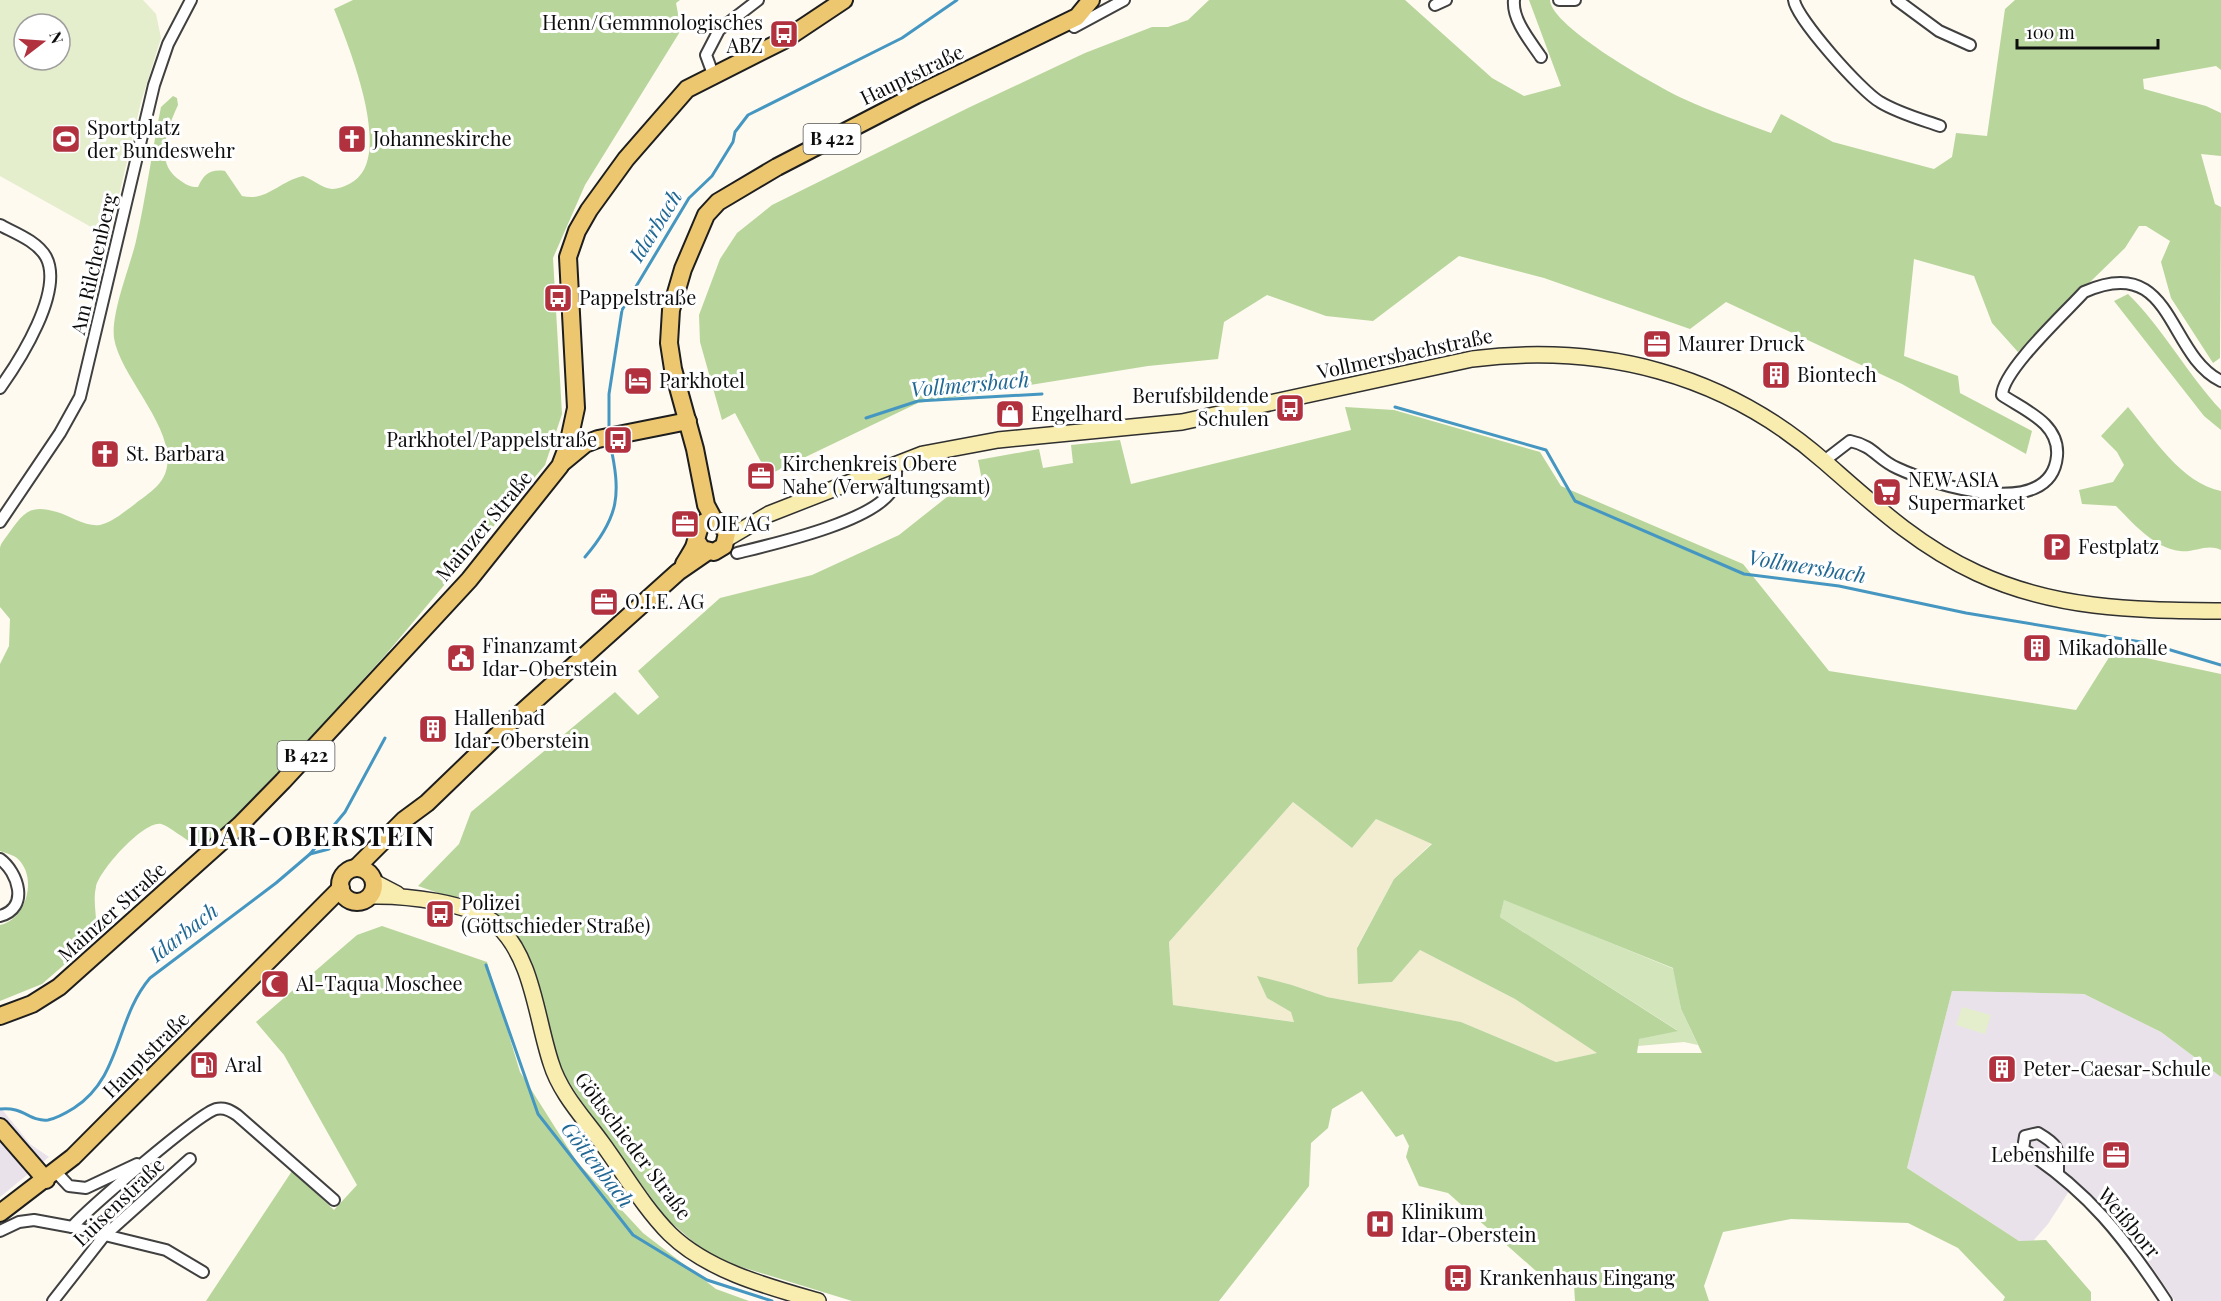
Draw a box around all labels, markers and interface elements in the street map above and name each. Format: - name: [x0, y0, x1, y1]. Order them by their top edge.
- place label: Henn/Gemmnologisches ABZ: [542, 8, 763, 58]
- north arrow: [12, 12, 72, 72]
- scale bar: [2017, 12, 2158, 50]
- bus stop icon: Henn/Gemmnologisches ABZ: [768, 18, 800, 50]
- text: 100 m: [2026, 20, 2075, 44]
- text: N: [45, 29, 69, 46]
- street label: Hauptstraße: [855, 37, 968, 110]
- place label: Sportplatz der Bundeswehr: [87, 113, 235, 163]
- sports icon: Sportplatz der Bundeswehr: [50, 123, 82, 155]
- church icon: Johanneskirche: [336, 123, 368, 155]
- place label: Johanneskirche: [372, 124, 512, 151]
- road number: B 422: [804, 124, 860, 154]
- water label: Idarbach: [621, 184, 687, 267]
- street label: Am Rilchenberg: [63, 190, 122, 338]
- bus stop icon: Pappelstraße: [542, 282, 574, 314]
- place label: Pappelstraße: [579, 283, 696, 310]
- street label: Vollmersbachstraße: [1314, 321, 1495, 385]
- office icon: Maurer Druck: [1641, 328, 1673, 360]
- place label: Maurer Druck: [1678, 329, 1805, 356]
- building icon: Biontech: [1760, 359, 1792, 391]
- place label: Biontech: [1797, 360, 1877, 387]
- water label: Vollmersbach: [909, 364, 1030, 402]
- hotel icon: Parkhotel: [622, 365, 654, 397]
- place label: Parkhotel: [659, 366, 745, 393]
- place label: Berufsbildende Schulen: [1132, 381, 1269, 431]
- bus stop icon: Berufsbildende Schulen: [1274, 392, 1306, 424]
- shop icon: Engelhard: [994, 398, 1026, 430]
- place label: Engelhard: [1031, 399, 1123, 426]
- bus stop icon: Parkhotel/Pappelstraße: [602, 424, 634, 456]
- place label: Parkhotel/Pappelstraße: [386, 425, 597, 452]
- church icon: St. Barbara: [89, 438, 121, 470]
- place label: St. Barbara: [126, 439, 225, 466]
- place label: Kirchenkreis Obere Nahe (Verwaltungsamt): [782, 449, 990, 499]
- office icon: Kirchenkreis Obere Nahe (Verwaltungsamt): [745, 460, 777, 492]
- street label: Mainzer Straße: [429, 464, 537, 586]
- place label: NEW ASIA Supermarket: [1908, 465, 2026, 515]
- supermarket icon: NEW ASIA Supermarket: [1871, 476, 1903, 508]
- office icon: OIE AG: [669, 508, 701, 540]
- place label: OIE AG: [706, 509, 770, 536]
- parking icon: Festplatz: [2041, 531, 2073, 563]
- place label: Festplatz: [2078, 532, 2159, 559]
- water label: Vollmersbach: [1746, 542, 1868, 588]
- office icon: O.I.E. AG: [588, 586, 620, 618]
- place label: O.I.E. AG: [625, 587, 704, 614]
- place label: Finanzamt Idar-Oberstein: [482, 631, 617, 681]
- building icon: Mikadohalle: [2021, 632, 2053, 664]
- place label: Mikadohalle: [2058, 633, 2168, 660]
- public building icon: Finanzamt Idar-Oberstein: [445, 642, 477, 674]
- place label: Hallenbad Idar-Oberstein: [454, 703, 589, 753]
- building icon: Hallenbad Idar-Oberstein: [417, 713, 449, 745]
- road number: B 422: [278, 741, 334, 771]
- district label: IDAR-OBERSTEIN: [188, 818, 436, 853]
- street label: Mainzer Straße: [51, 855, 171, 967]
- place label: Polizei (Göttschieder Straße): [461, 888, 650, 938]
- water label: Idarbach: [142, 896, 223, 968]
- bus stop icon: Polizei (Göttschieder Straße): [424, 898, 456, 930]
- mosque icon: Al-Taqua Moschee: [259, 968, 291, 1000]
- place label: Al-Taqua Moschee: [295, 969, 463, 996]
- street label: Hauptstraße: [96, 1005, 194, 1103]
- fuel station icon: Aral: [188, 1049, 220, 1081]
- place label: Aral: [224, 1050, 262, 1077]
- building icon: Peter-Caesar-Schule: [1986, 1053, 2018, 1085]
- place label: Peter-Caesar-Schule: [2023, 1054, 2211, 1081]
- street label: Göttschieder Straße: [570, 1066, 699, 1225]
- water label: Göttenbach: [556, 1115, 641, 1213]
- office icon: Lebenshilfe: [2100, 1139, 2132, 1171]
- place label: Lebenshilfe: [1991, 1140, 2095, 1167]
- street label: Luisenstraße: [67, 1151, 169, 1251]
- street label: Weißborr: [2092, 1180, 2168, 1263]
- place label: Klinikum Idar-Oberstein: [1401, 1197, 1536, 1247]
- hospital icon: Klinikum Idar-Oberstein: [1364, 1208, 1396, 1240]
- bus stop icon: Krankenhaus Eingang: [1442, 1262, 1474, 1294]
- place label: Krankenhaus Eingang: [1479, 1263, 1675, 1290]

